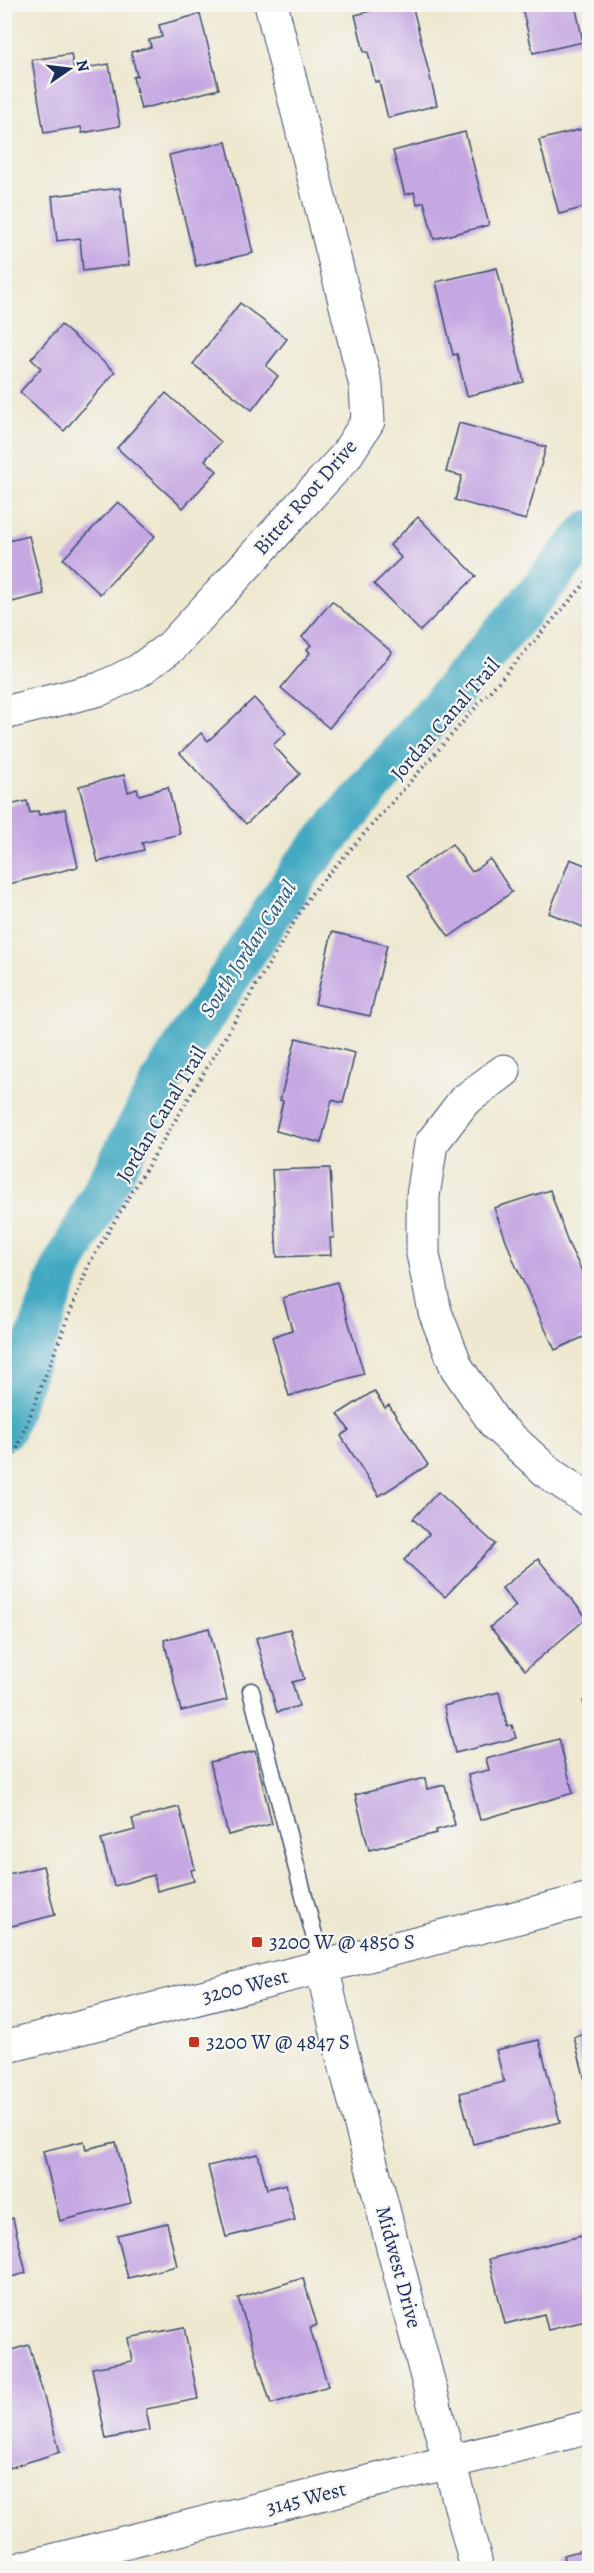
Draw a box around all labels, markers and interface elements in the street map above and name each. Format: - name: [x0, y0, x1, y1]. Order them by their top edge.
- north arrow: [39, 39, 99, 99]
- text: N: [71, 57, 95, 74]
- street label: Bitter Root Drive: [247, 433, 363, 561]
- street label: Jordan Canal Trail: [384, 652, 506, 786]
- water label: South Jordan Canal: [192, 874, 304, 1023]
- street label: Jordan Canal Trail: [109, 1041, 213, 1187]
- place label: 3200 W @ 4850 S: [269, 1928, 415, 1956]
- marker: 3200 W @ 4850 S: [250, 1935, 264, 1949]
- street label: 3200 West: [199, 1962, 291, 2010]
- place label: 3200 W @ 4847 S: [206, 2028, 350, 2056]
- marker: 3200 W @ 4847 S: [187, 2035, 201, 2049]
- street label: Midwest Drive: [369, 2203, 429, 2331]
- street label: 3145 West: [263, 2475, 349, 2521]

